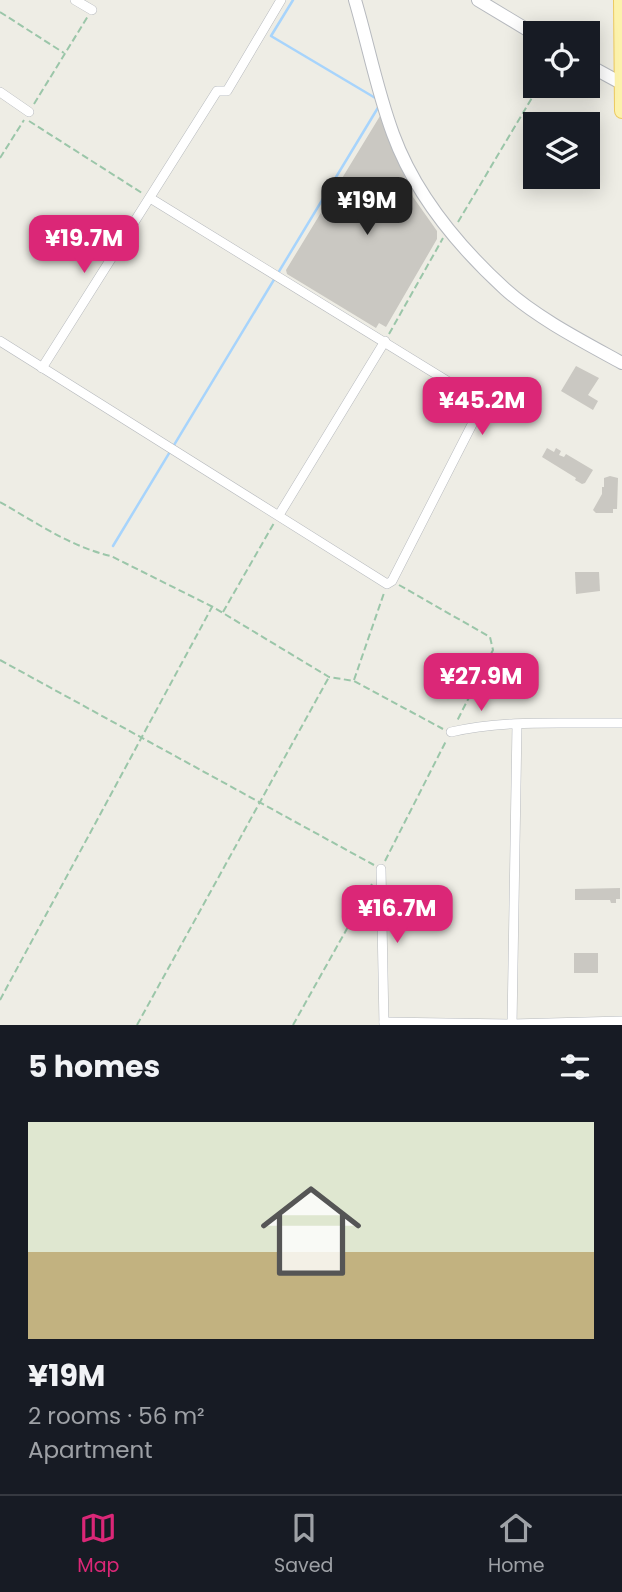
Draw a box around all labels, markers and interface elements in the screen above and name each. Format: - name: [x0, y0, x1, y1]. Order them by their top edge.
- map controls: [523, 21, 600, 189]
- button: locate: [523, 21, 600, 98]
- button: layers: [523, 112, 600, 189]
- pin: ¥19M: [326, 177, 408, 237]
- text: ¥19M: [337, 184, 397, 216]
- pin: ¥19.7M: [27, 216, 141, 275]
- text: ¥19.7M: [45, 222, 123, 254]
- pin: ¥45.2M: [425, 378, 539, 437]
- text: ¥45.2M: [439, 384, 525, 416]
- pin: ¥27.9M: [424, 654, 538, 713]
- text: ¥27.9M: [440, 660, 522, 692]
- pin: ¥16.7M: [340, 886, 454, 945]
- text: ¥16.7M: [358, 892, 436, 924]
- text: 5 homes: [28, 1045, 160, 1088]
- icon: filters: [556, 1048, 594, 1086]
- icon: home: [248, 1168, 374, 1294]
- text: ¥19M: [28, 1354, 105, 1397]
- text: 2 rooms · 56 m²: [28, 1400, 205, 1432]
- text: Apartment: [28, 1434, 153, 1466]
- tab: Map: [77, 1509, 119, 1580]
- tab: Saved: [274, 1509, 333, 1580]
- tab: Home: [488, 1509, 545, 1580]

